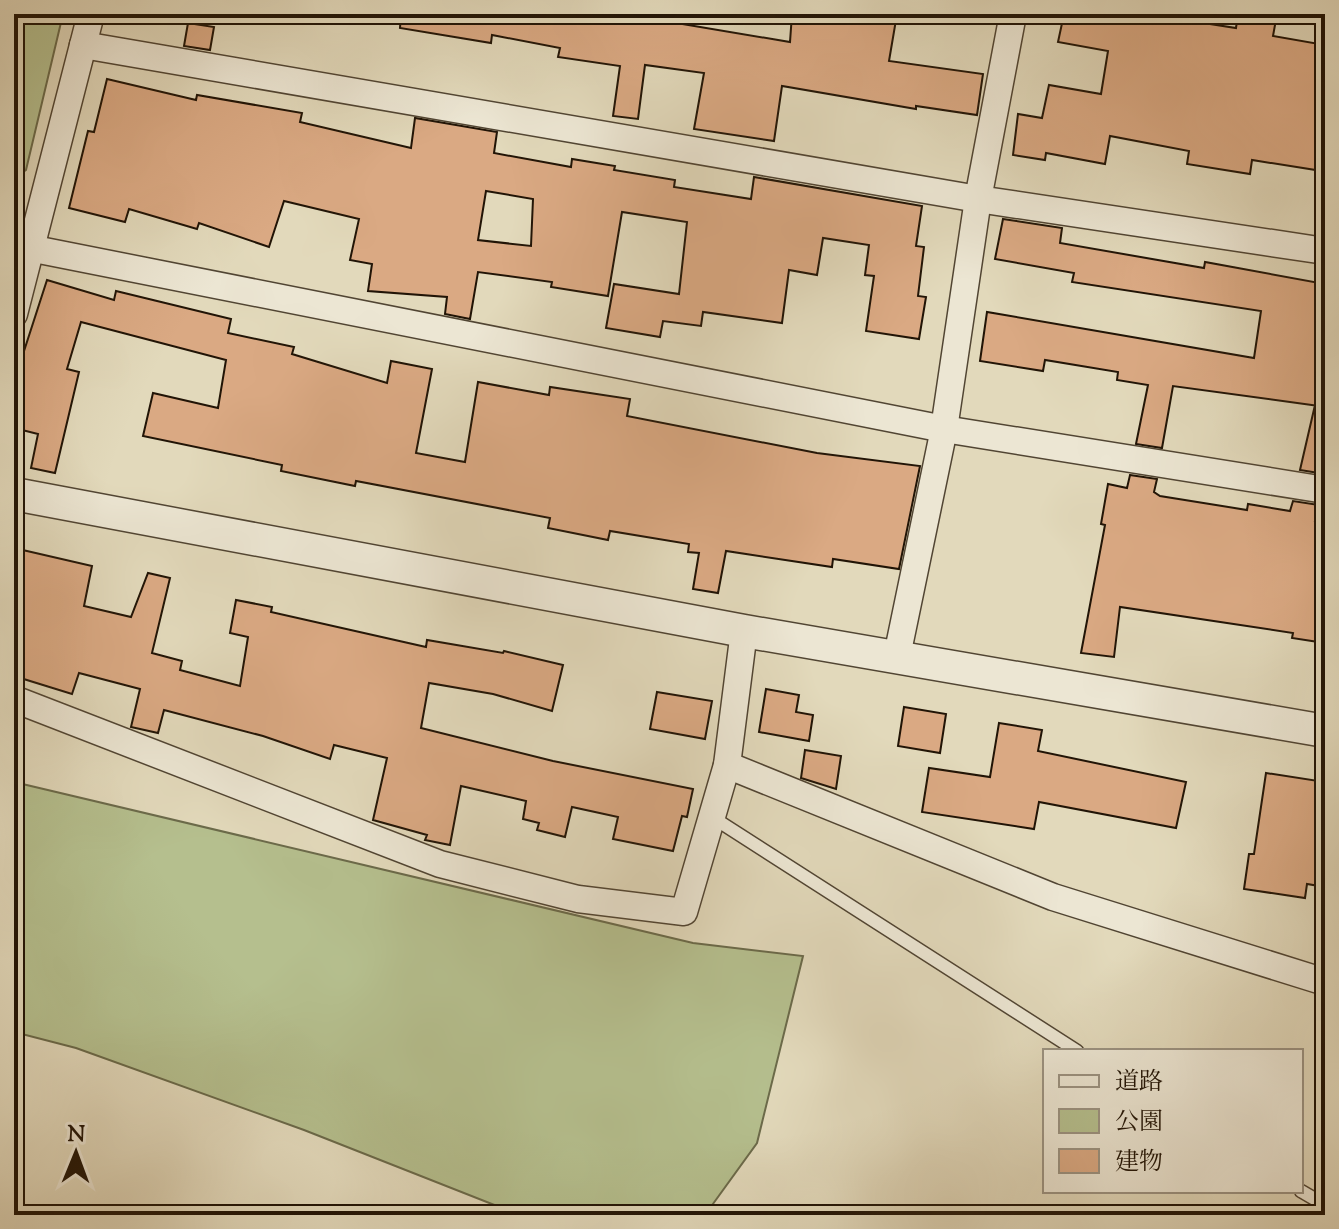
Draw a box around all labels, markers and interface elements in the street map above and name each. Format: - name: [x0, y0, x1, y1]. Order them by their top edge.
- legend: [1043, 1049, 1303, 1193]
- text: 道路: [1115, 1066, 1163, 1100]
- text: 公園: [1115, 1106, 1163, 1140]
- north arrow: [36, 1113, 116, 1193]
- text: N: [67, 1120, 86, 1152]
- text: 建物: [1115, 1146, 1163, 1180]

